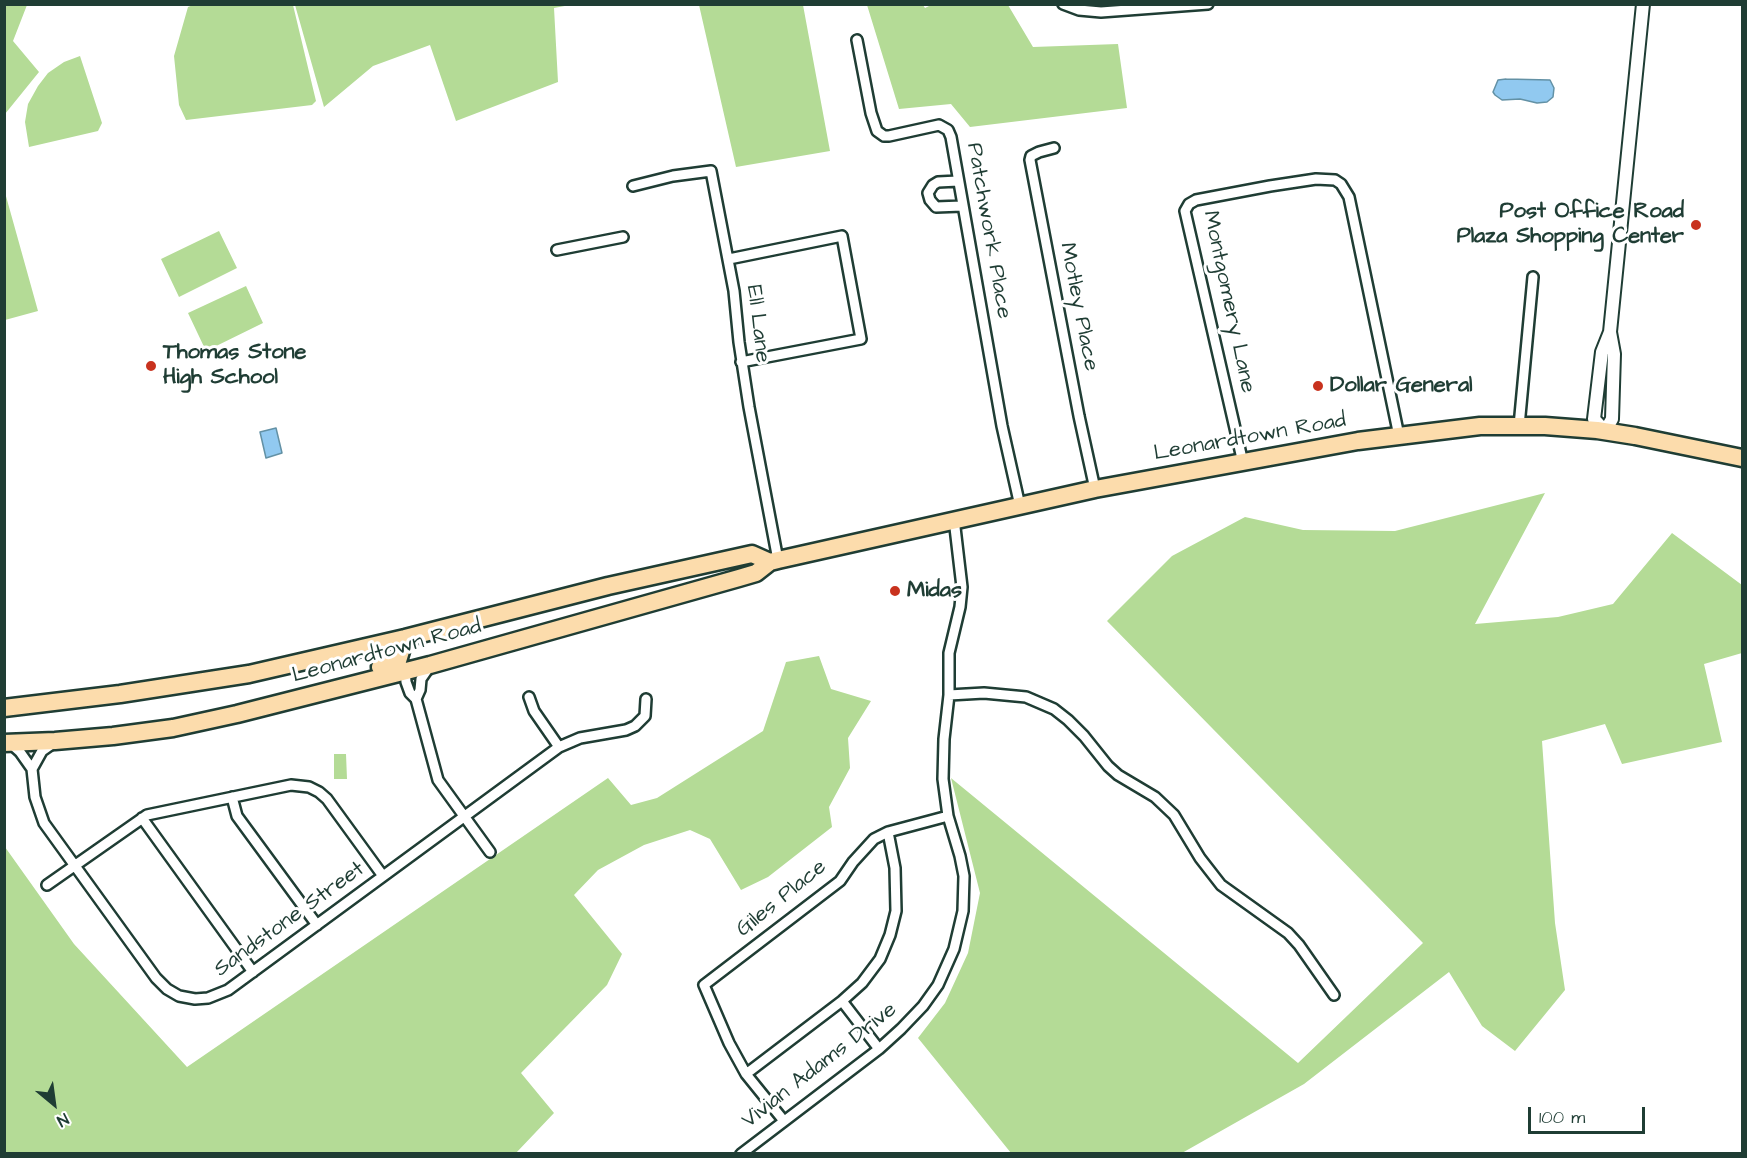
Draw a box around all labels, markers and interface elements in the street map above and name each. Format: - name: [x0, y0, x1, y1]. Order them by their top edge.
- street label: Patchwork Place: [960, 141, 1016, 321]
- place label: Post Office Road Plaza Shopping Center: [1457, 199, 1684, 250]
- street label: Montgomery Lane: [1196, 209, 1260, 395]
- marker: Post Office Road Plaza Shopping Center: [1689, 218, 1703, 232]
- street label: Motley Place: [1053, 241, 1103, 373]
- street label: Ell Lane: [739, 284, 775, 364]
- place label: Thomas Stone High School: [163, 340, 306, 392]
- marker: Thomas Stone High School: [144, 359, 158, 373]
- place label: Dollar General: [1330, 373, 1473, 399]
- marker: Dollar General: [1311, 379, 1325, 393]
- street label: Leonardtown Road: [1152, 408, 1348, 468]
- place label: Midas: [907, 578, 962, 604]
- marker: Midas: [888, 584, 902, 598]
- street label: Leonardtown Road: [290, 614, 484, 690]
- street label: Giles Place: [732, 855, 832, 943]
- street label: Sandstone Street: [210, 857, 370, 983]
- street label: Vivian Adams Drive: [737, 997, 903, 1135]
- north arrow: [24, 1074, 84, 1134]
- scale bar: [1531, 1095, 1648, 1133]
- text: 100 m: [1539, 1105, 1585, 1130]
- text: N: [53, 1108, 72, 1132]

